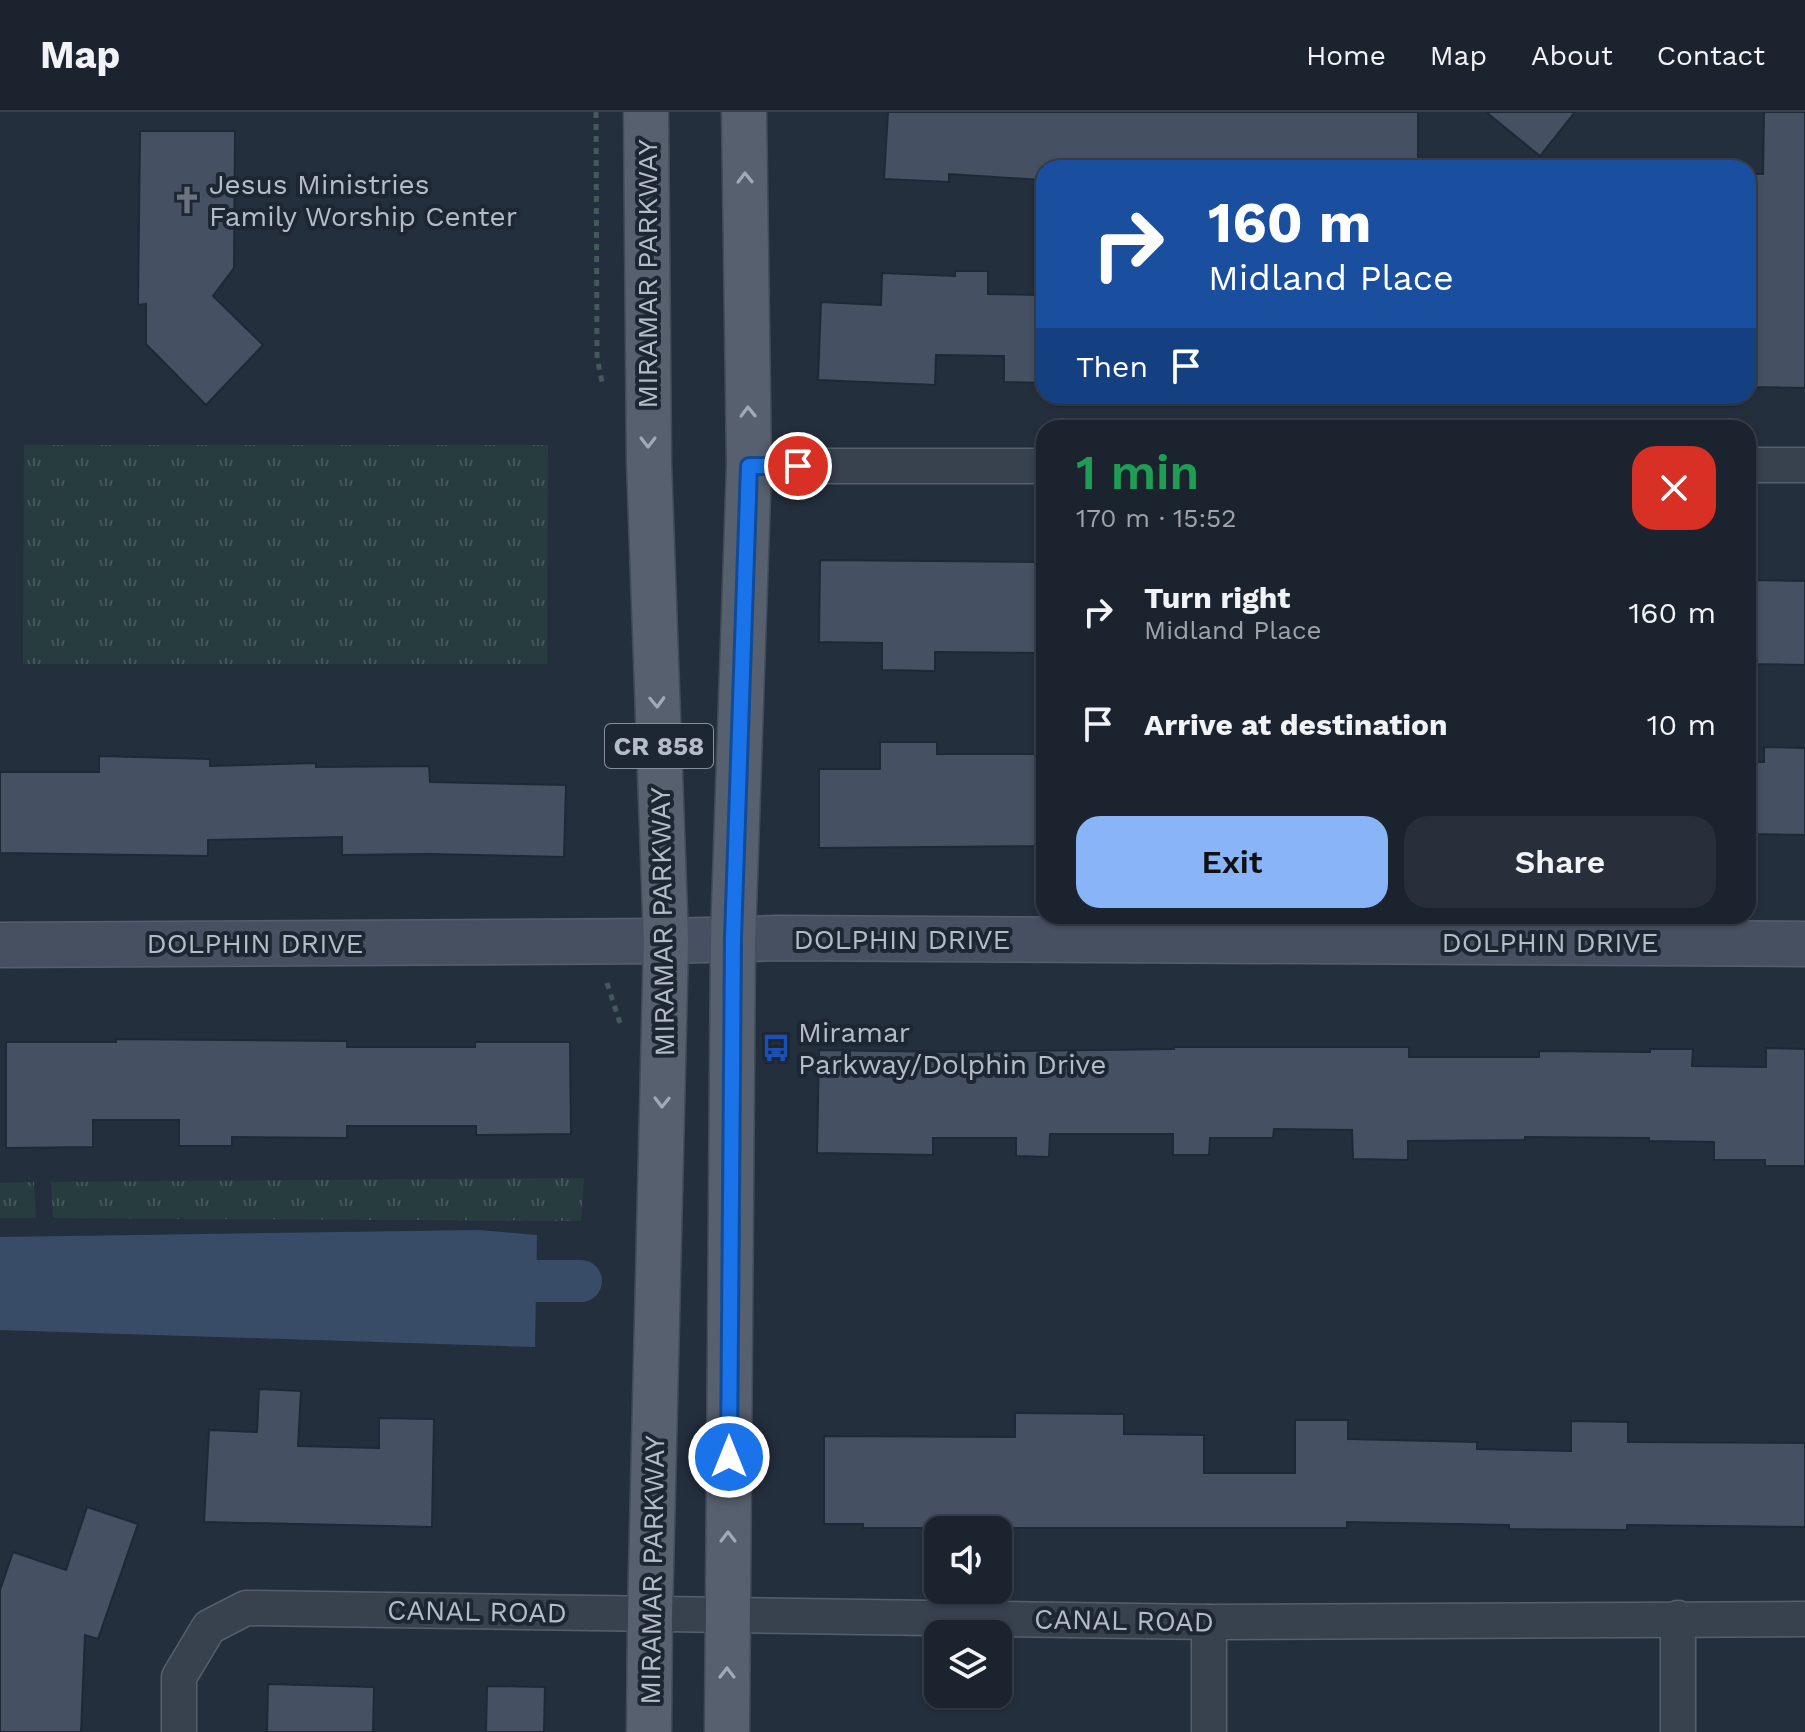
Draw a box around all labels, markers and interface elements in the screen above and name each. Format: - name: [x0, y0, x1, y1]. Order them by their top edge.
- text: Map: [40, 33, 120, 77]
- text: Home: [1306, 39, 1386, 72]
- text: Map: [1430, 39, 1487, 72]
- text: About: [1531, 39, 1613, 72]
- text: Contact: [1657, 39, 1765, 72]
- street label: MIRAMAR PARKWAY: [631, 139, 664, 409]
- place label: Jesus Ministries Family Worship Center: [209, 168, 517, 233]
- one-way arrow: [736, 171, 753, 184]
- church icon: Jesus Ministries Family Worship Center: [172, 185, 202, 215]
- text: 160 m: [1208, 190, 1371, 256]
- icon: right: [1076, 192, 1180, 296]
- text: Midland Place: [1208, 257, 1454, 299]
- icon: arrive: [1164, 344, 1208, 388]
- text: Then: [1076, 349, 1148, 384]
- one-way arrow: [739, 405, 757, 418]
- pin: [764, 432, 832, 500]
- one-way arrow: [639, 436, 657, 449]
- icon: arrive: [776, 444, 820, 488]
- text: 1 min: [1076, 444, 1199, 501]
- button: close: [1632, 446, 1716, 530]
- text: 170 m · 15:52: [1076, 503, 1236, 533]
- text: Turn right: [1144, 580, 1290, 615]
- icon: right: [1076, 590, 1120, 634]
- text: 160 m: [1629, 595, 1716, 630]
- text: Midland Place: [1144, 615, 1321, 645]
- one-way arrow: [649, 696, 666, 709]
- icon: arrive: [1076, 702, 1120, 746]
- text: Arrive at destination: [1144, 707, 1448, 742]
- text: 10 m: [1647, 707, 1716, 742]
- road number: CR 858: [605, 724, 713, 768]
- street label: MIRAMAR PARKWAY: [644, 787, 681, 1057]
- button: Exit: [1076, 816, 1388, 908]
- button: Share: [1404, 816, 1716, 908]
- street label: DOLPHIN DRIVE: [793, 923, 1011, 956]
- street label: DOLPHIN DRIVE: [1441, 926, 1659, 959]
- street label: DOLPHIN DRIVE: [146, 927, 364, 960]
- place label: Miramar Parkway/Dolphin Drive: [798, 1016, 1106, 1081]
- bus stop icon: Miramar Parkway/Dolphin Drive: [761, 1033, 791, 1063]
- one-way arrow: [654, 1096, 671, 1109]
- position arrow: [687, 1415, 771, 1499]
- street label: MIRAMAR PARKWAY: [634, 1435, 671, 1705]
- map controls: [924, 1516, 1012, 1708]
- button: sound: [924, 1516, 1012, 1604]
- one-way arrow: [719, 1530, 737, 1543]
- street label: CANAL ROAD: [387, 1593, 567, 1630]
- street label: CANAL ROAD: [1034, 1602, 1214, 1639]
- button: layers: [924, 1620, 1012, 1708]
- one-way arrow: [718, 1666, 736, 1679]

